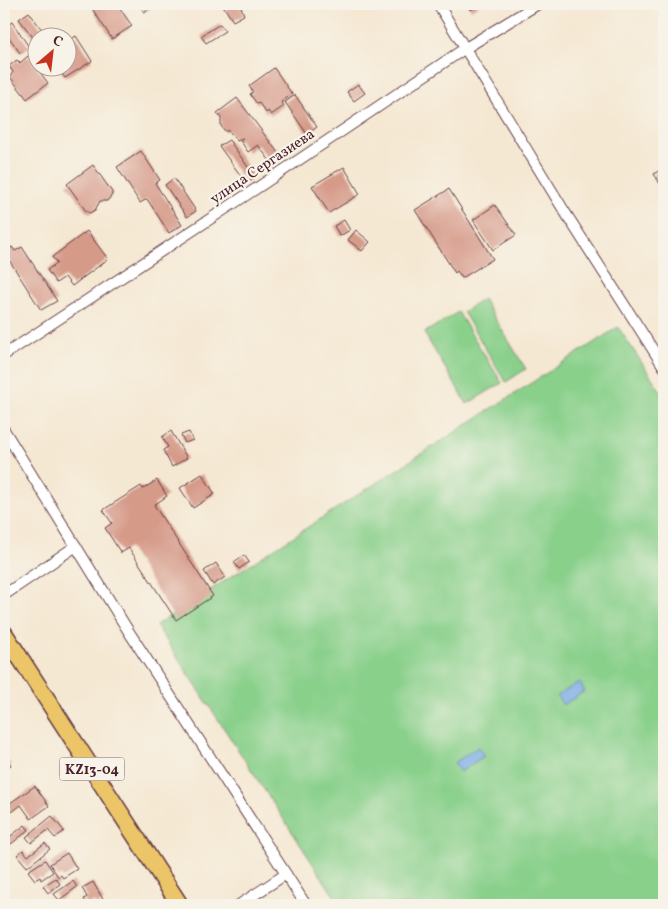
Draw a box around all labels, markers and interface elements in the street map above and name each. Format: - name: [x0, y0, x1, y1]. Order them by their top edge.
- north arrow: [28, 28, 78, 78]
- text: С: [49, 31, 66, 52]
- street label: улица Сергазиева: [206, 124, 319, 210]
- road number: KZ13-04: [59, 758, 124, 781]

